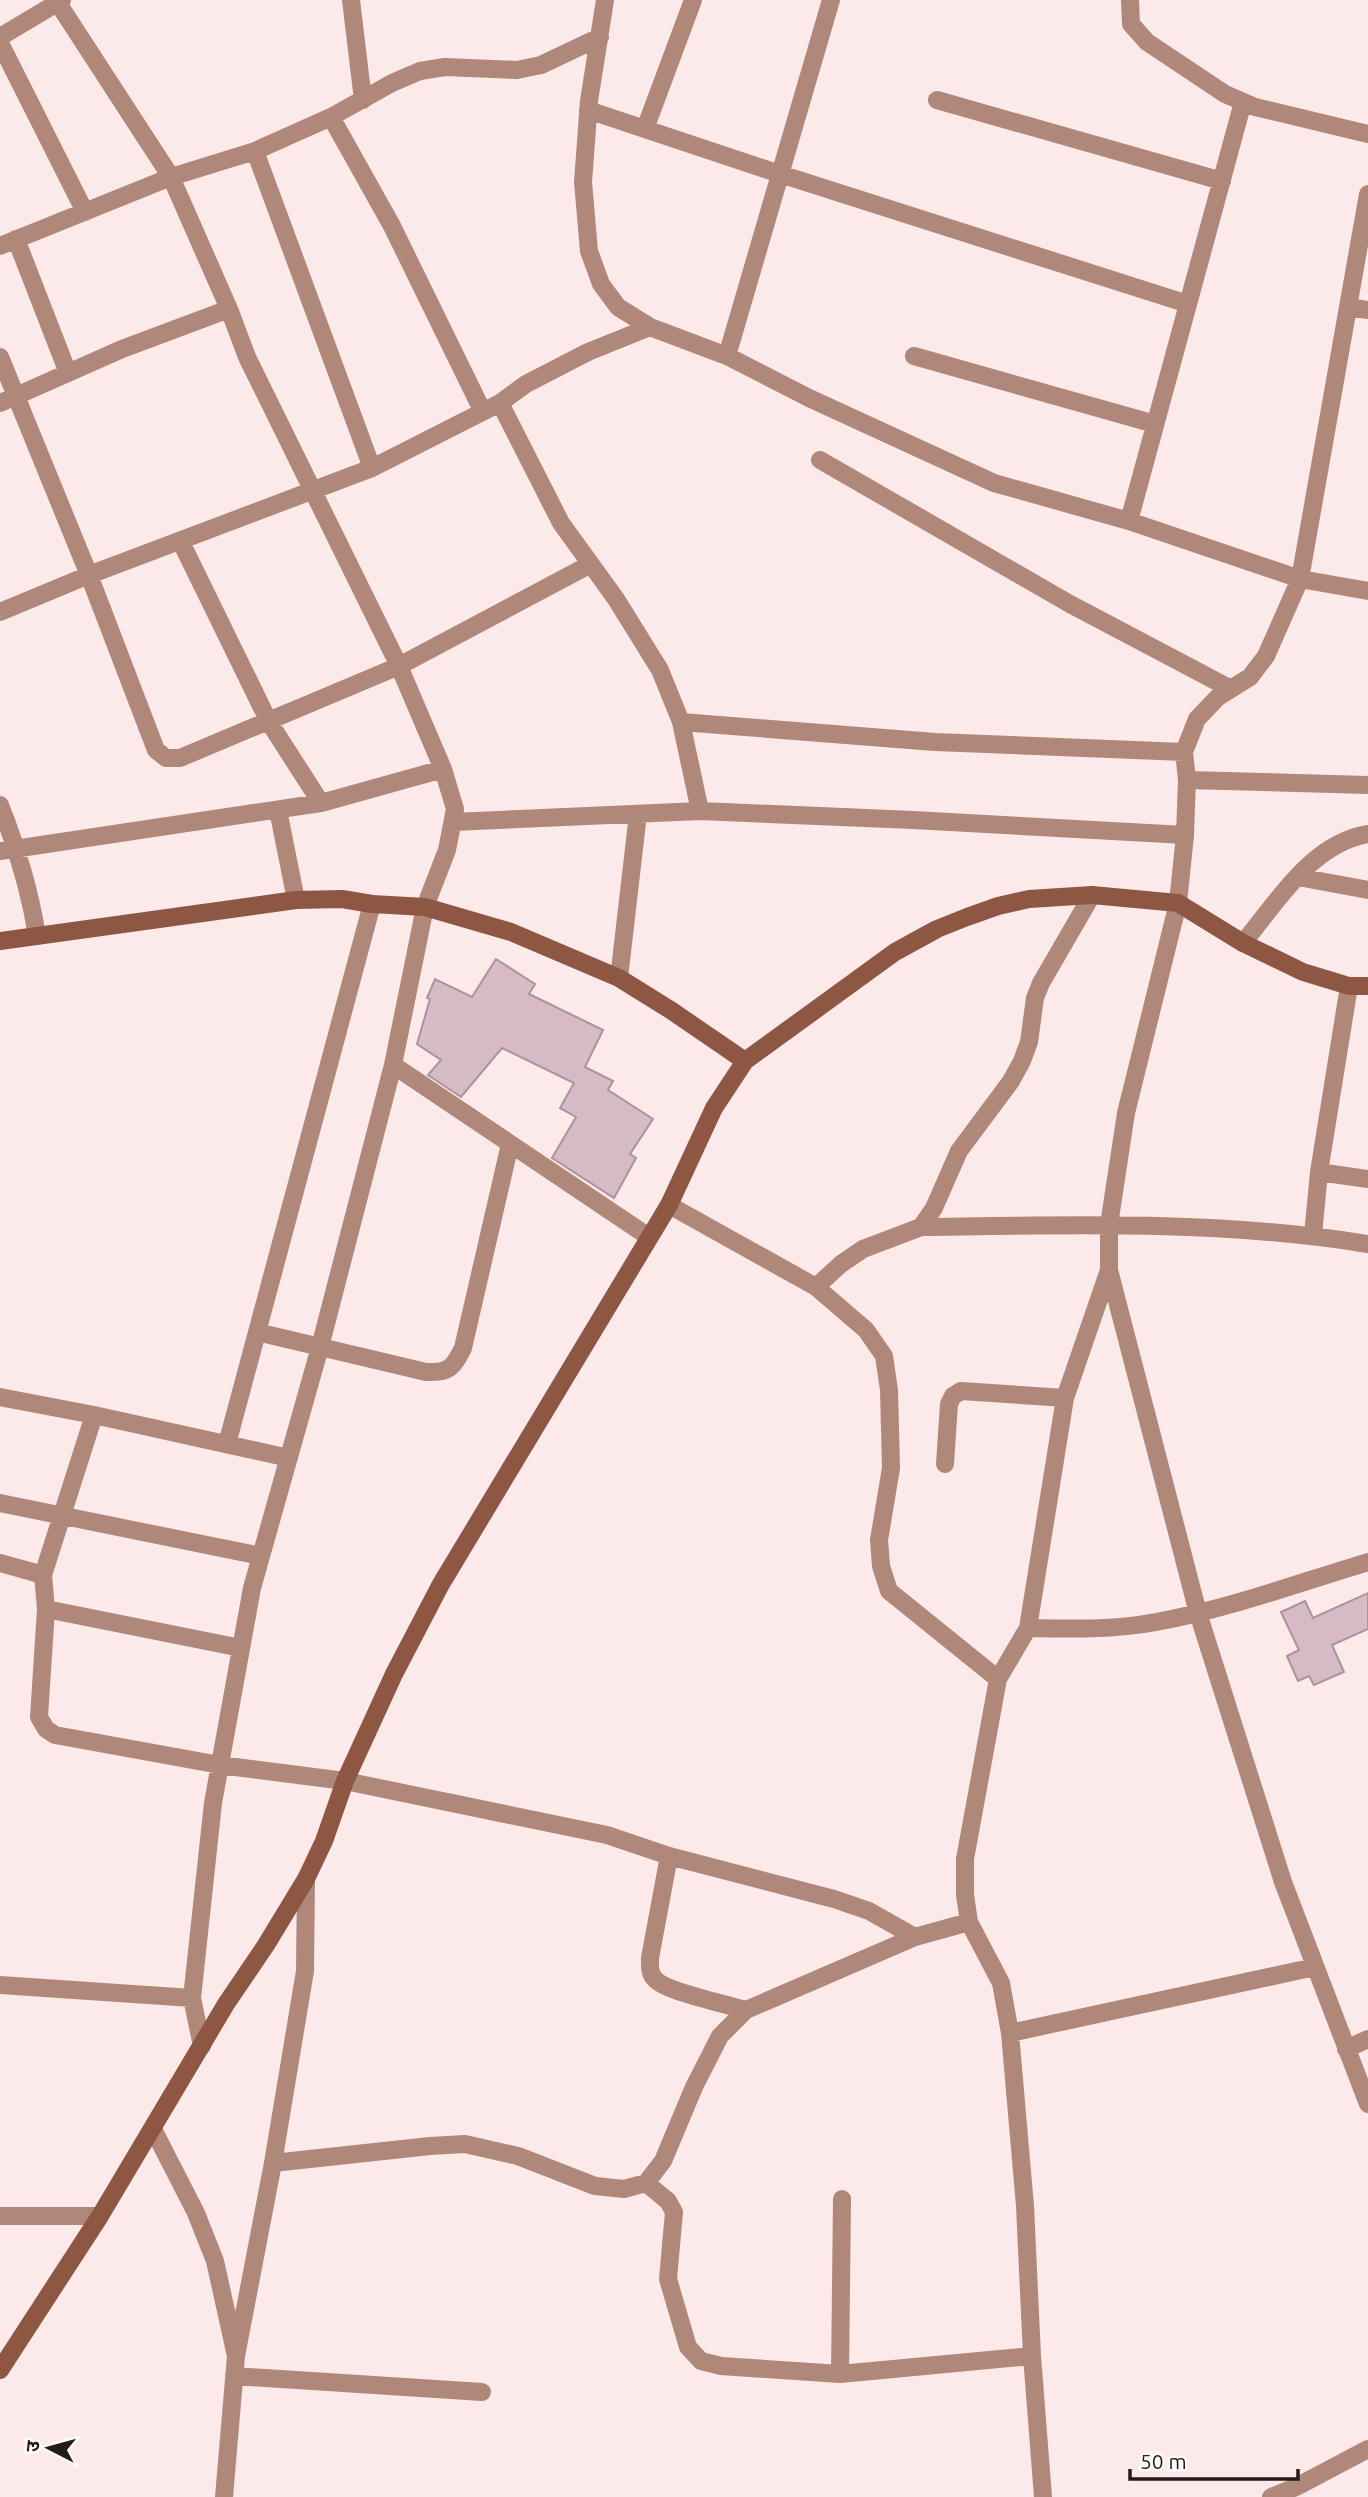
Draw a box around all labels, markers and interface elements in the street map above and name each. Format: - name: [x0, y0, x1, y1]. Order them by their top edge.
- north arrow: [14, 2413, 84, 2483]
- scale bar: [1130, 2438, 1298, 2482]
- text: उ: [21, 2439, 44, 2453]
- text: 50 m: [1140, 2449, 1187, 2473]

